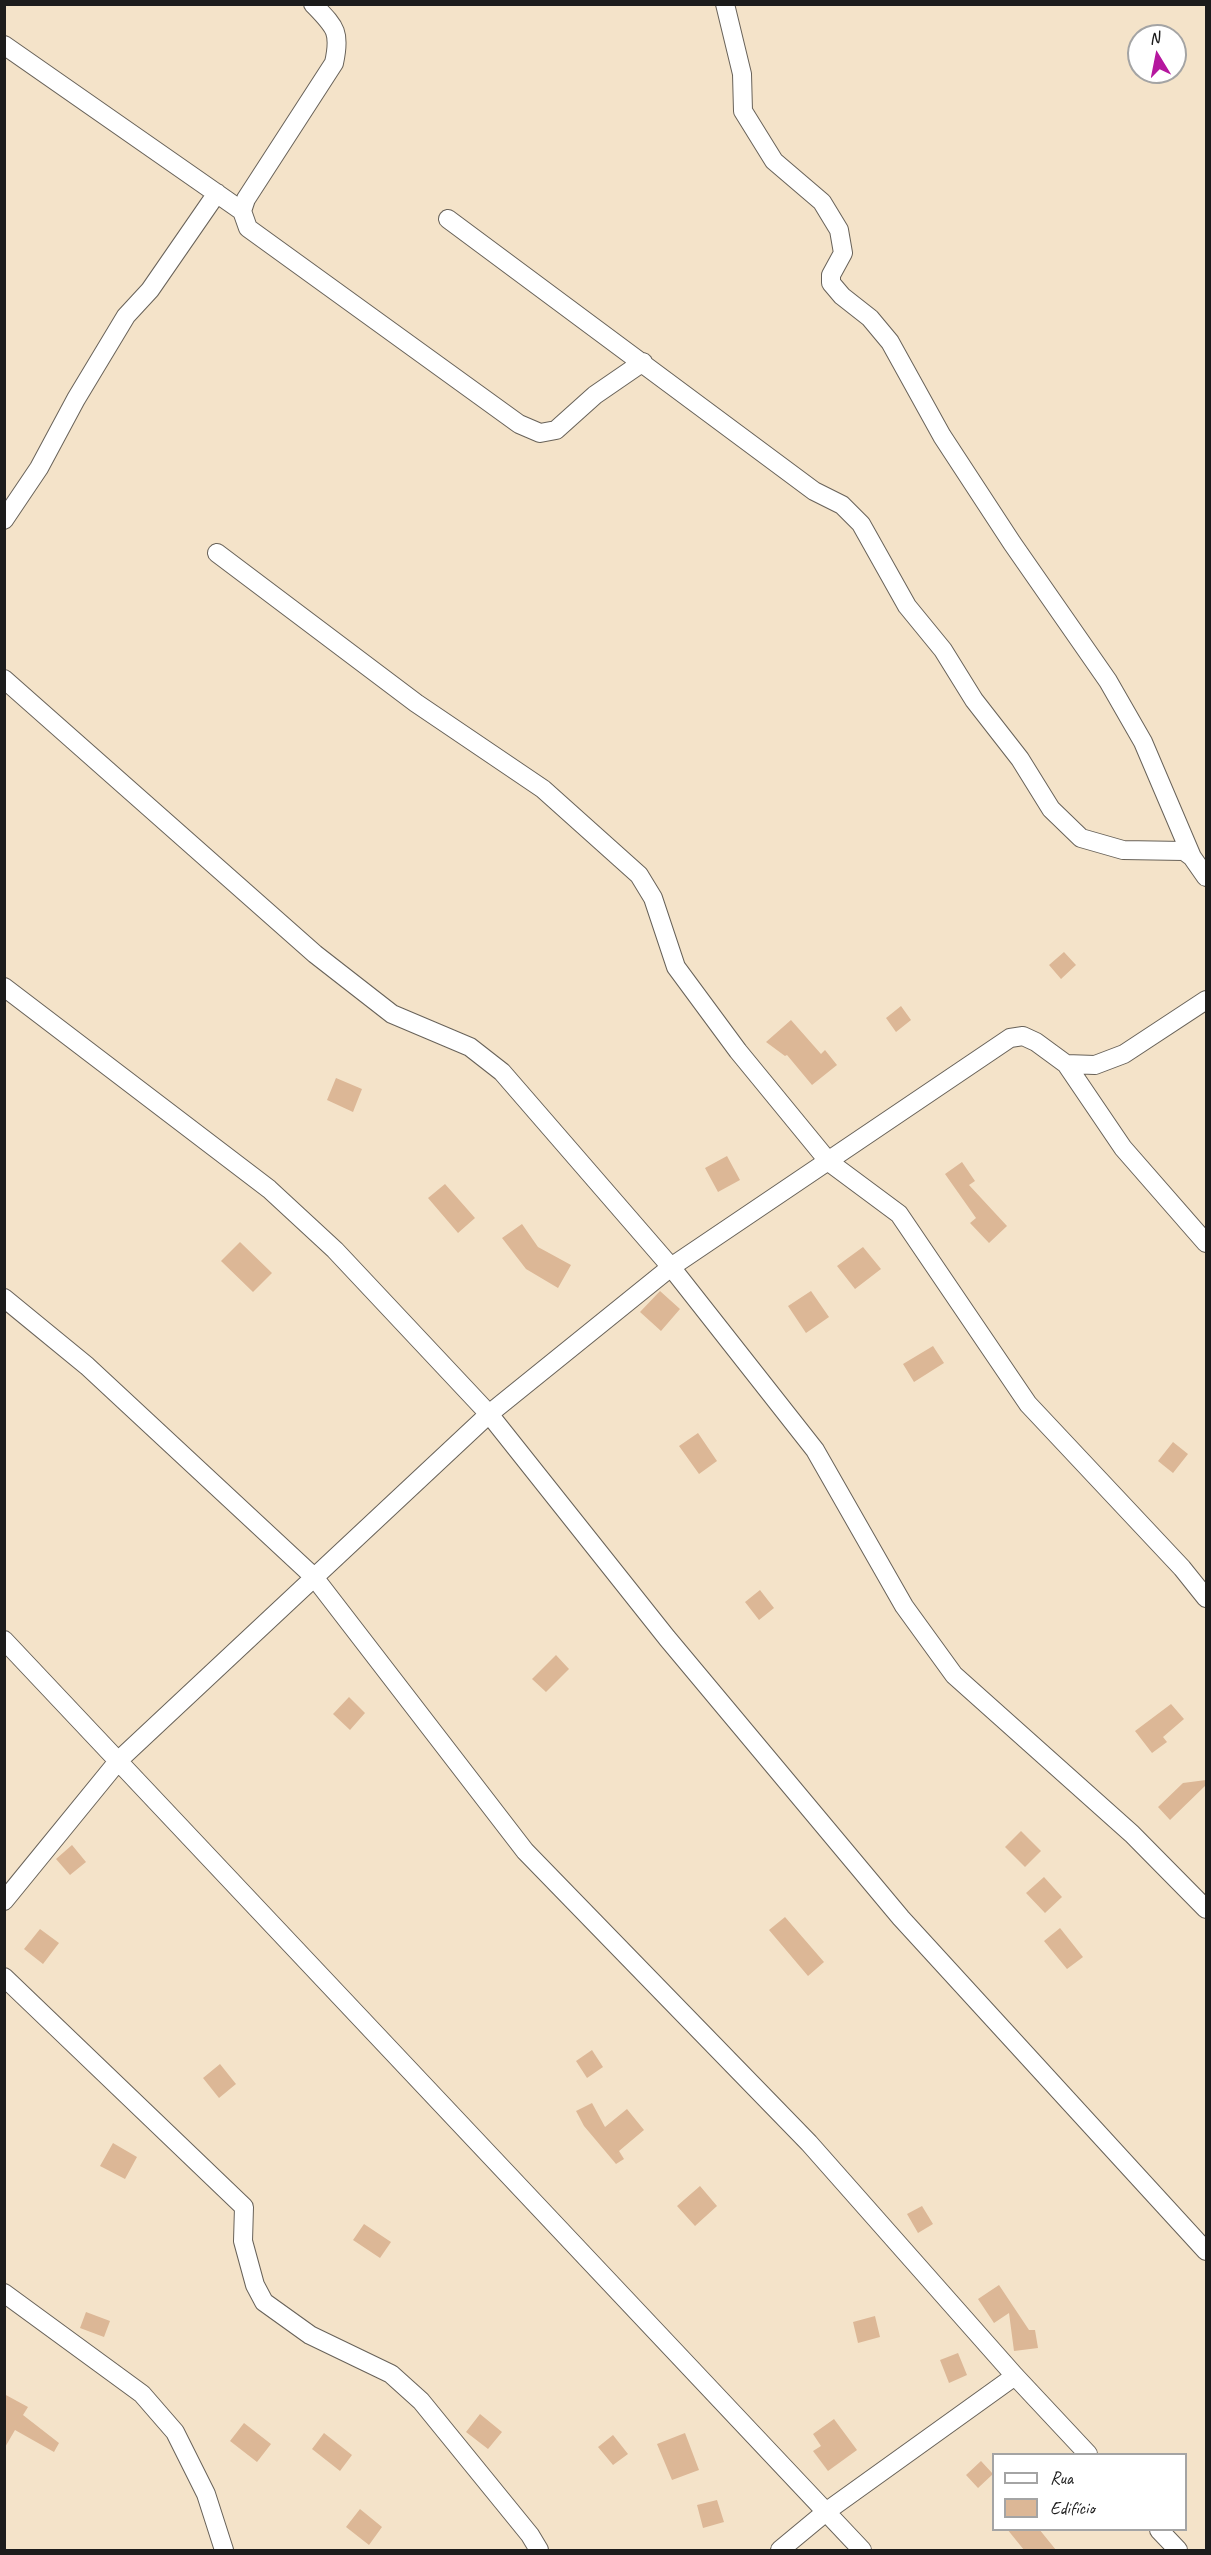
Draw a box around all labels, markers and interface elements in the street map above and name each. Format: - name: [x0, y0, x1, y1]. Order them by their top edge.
- north arrow: [1127, 24, 1187, 84]
- text: N: [1148, 28, 1161, 49]
- legend: [992, 2453, 1187, 2531]
- text: Rua: [1050, 2467, 1073, 2489]
- text: Edifício: [1050, 2497, 1095, 2519]

